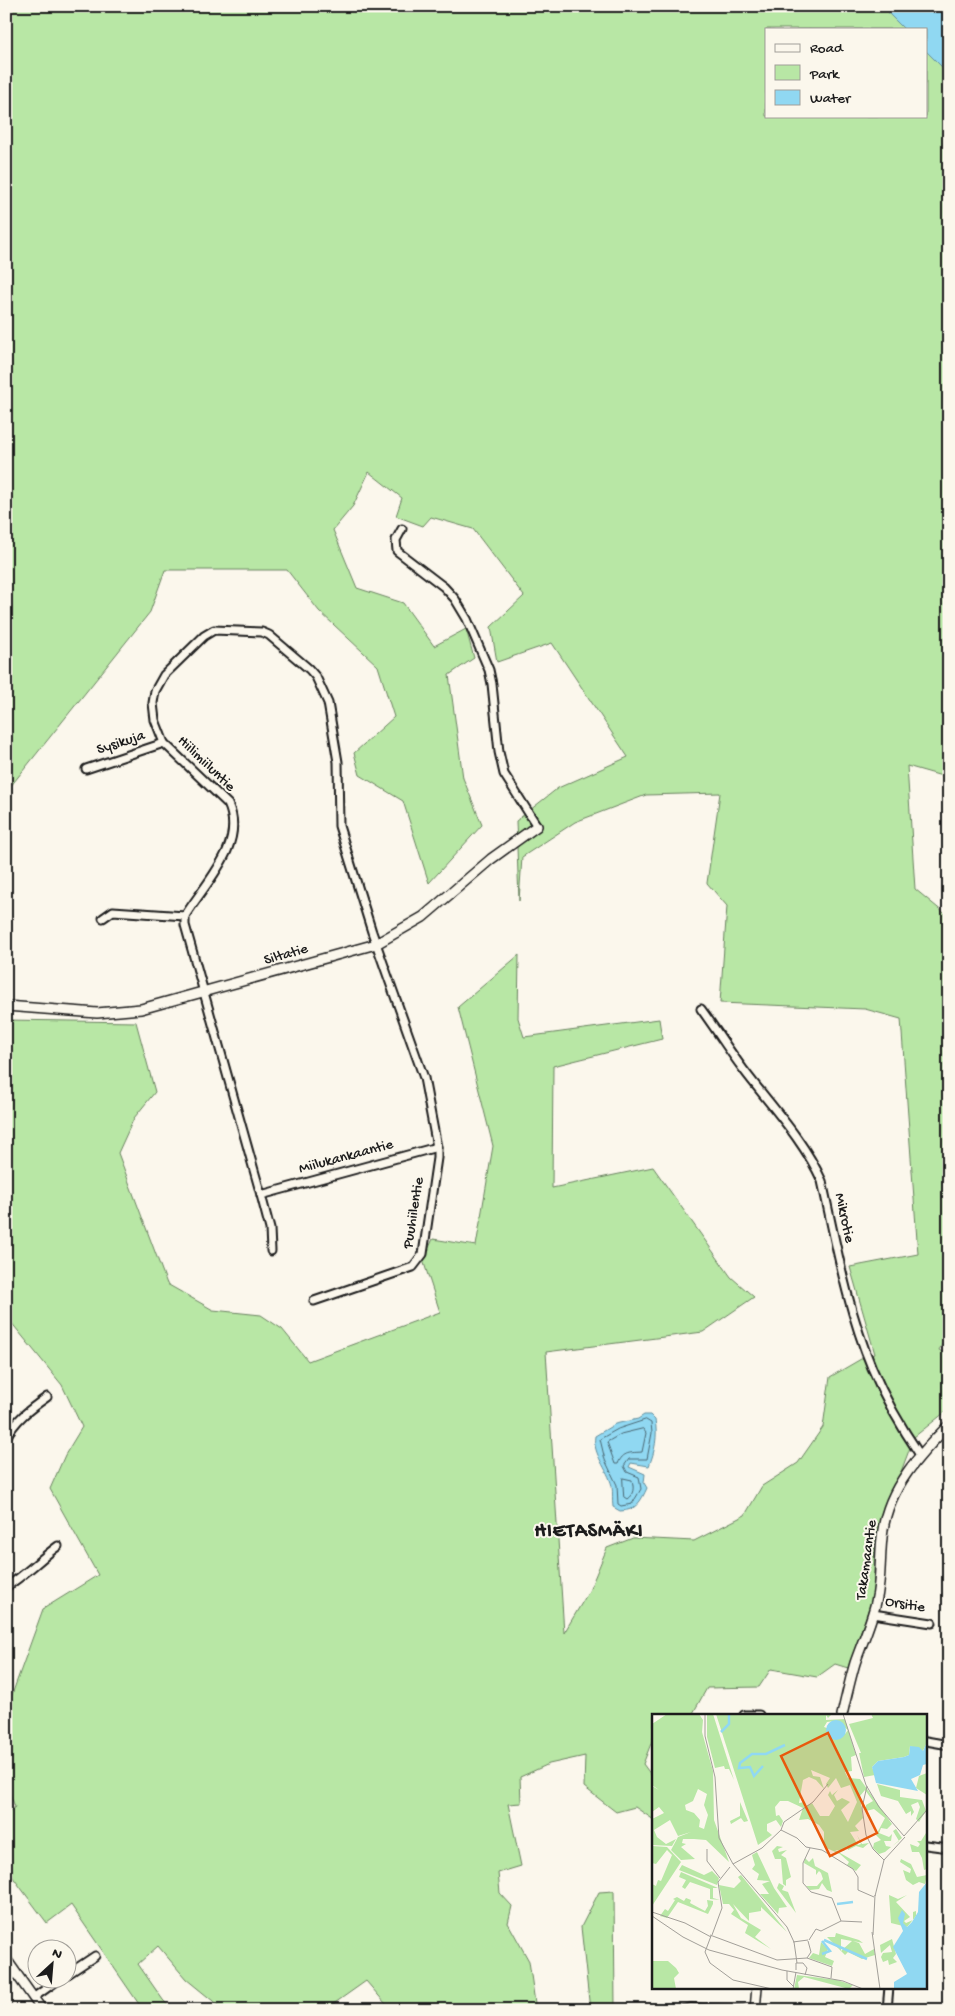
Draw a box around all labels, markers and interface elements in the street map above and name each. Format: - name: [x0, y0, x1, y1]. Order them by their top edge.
- legend: [765, 28, 928, 118]
- text: Road: [810, 40, 844, 58]
- text: Park: [809, 66, 840, 84]
- text: Water: [810, 90, 852, 108]
- street label: Sysikuja: [95, 727, 148, 759]
- street label: Hiilimiiluntie: [173, 732, 239, 796]
- street label: Siltatie: [262, 940, 310, 970]
- street label: Miilukankaantie: [297, 1136, 395, 1178]
- street label: Puuhiilentie: [399, 1176, 429, 1251]
- street label: Mikrotie: [830, 1191, 858, 1245]
- street label: Takamaantie: [852, 1519, 882, 1602]
- district label: HIETASMÄKI: [535, 1520, 643, 1544]
- street label: Orsitie: [884, 1593, 927, 1617]
- inset map: [652, 1714, 928, 1988]
- north arrow: [28, 1938, 78, 1988]
- text: N: [49, 1945, 64, 1964]

